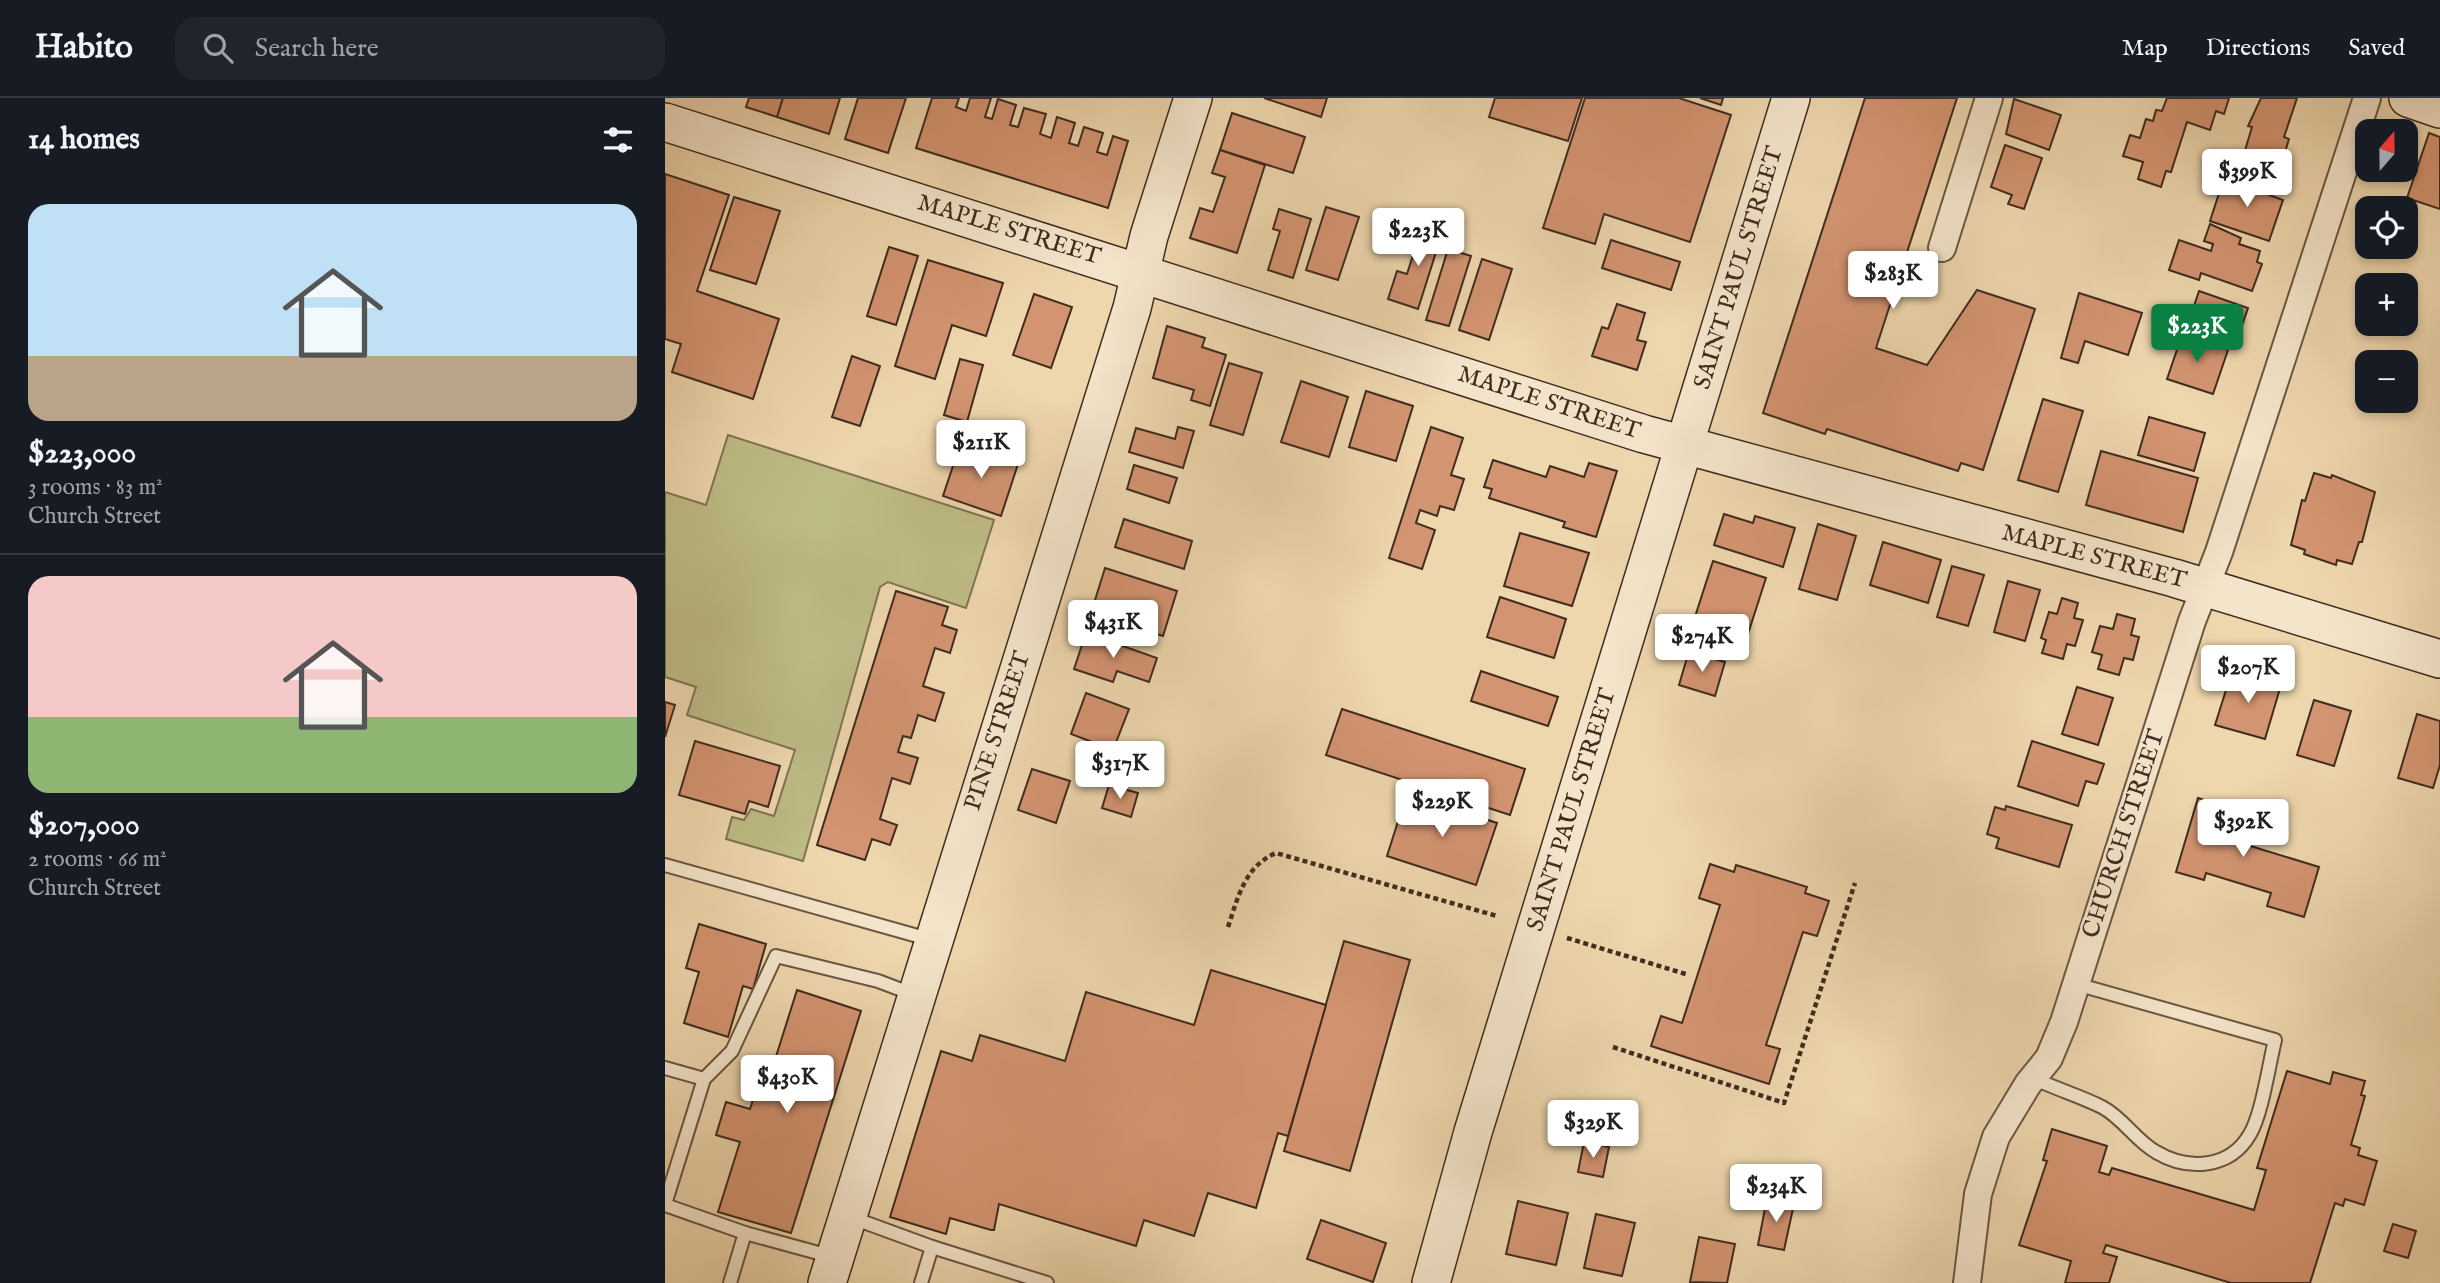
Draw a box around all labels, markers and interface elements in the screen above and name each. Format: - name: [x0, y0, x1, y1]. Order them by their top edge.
- search box: [175, 17, 665, 80]
- text: Habito: [35, 27, 133, 69]
- icon: search: [199, 29, 237, 67]
- text: Search here: [255, 32, 379, 65]
- text: Map: [2122, 33, 2168, 64]
- text: Directions: [2206, 33, 2310, 64]
- text: Saved: [2348, 33, 2405, 64]
- north arrow: [2355, 119, 2419, 182]
- map controls: [2355, 119, 2418, 413]
- text: 14 homes: [28, 121, 140, 159]
- icon: filters: [599, 121, 637, 159]
- street label: SAINT PAUL STREET: [1687, 142, 1791, 393]
- pin: $399K: [2198, 150, 2296, 209]
- text: $399K: [2218, 157, 2276, 186]
- street label: MAPLE STREET: [913, 187, 1105, 273]
- button: locate: [2355, 196, 2418, 259]
- pin: $223K: [1369, 208, 1467, 268]
- text: $223K: [1388, 216, 1448, 245]
- icon: home: [270, 250, 396, 376]
- pin: $283K: [1844, 252, 1942, 311]
- text: $283K: [1864, 259, 1922, 288]
- button: +: [2355, 273, 2418, 336]
- pin: $223K: [2148, 304, 2246, 364]
- text: $223K: [2167, 312, 2227, 341]
- button: −: [2355, 350, 2418, 413]
- street label: MAPLE STREET: [1454, 359, 1645, 447]
- pin: $211K: [932, 420, 1030, 480]
- text: $211K: [952, 428, 1010, 457]
- text: $223,000: [28, 435, 136, 473]
- text: 3 rooms · 83 m²: [28, 473, 163, 502]
- text: Church Street: [28, 502, 161, 531]
- street label: MAPLE STREET: [1998, 517, 2190, 597]
- pin: $431K: [1064, 601, 1162, 660]
- text: $431K: [1084, 608, 1142, 637]
- pin: $274K: [1653, 614, 1751, 674]
- icon: home: [270, 622, 396, 748]
- text: $274K: [1671, 622, 1733, 651]
- pin: $207K: [2199, 646, 2297, 705]
- street label: PINE STREET: [958, 647, 1038, 814]
- text: $207K: [2217, 653, 2279, 682]
- street label: SAINT PAUL STREET: [1520, 684, 1624, 935]
- street label: CHURCH STREET: [2076, 725, 2173, 942]
- pin: $317K: [1071, 742, 1169, 801]
- text: $317K: [1091, 749, 1149, 778]
- pin: $229K: [1393, 780, 1491, 839]
- text: $229K: [1412, 787, 1473, 816]
- pin: $392K: [2194, 800, 2292, 859]
- text: $207,000: [28, 807, 140, 845]
- text: $392K: [2214, 807, 2272, 836]
- text: 2 rooms · 66 m²: [28, 845, 167, 874]
- text: Church Street: [28, 874, 161, 903]
- pin: $430K: [738, 1056, 836, 1115]
- text: $430K: [757, 1063, 817, 1092]
- pin: $329K: [1544, 1100, 1642, 1160]
- text: $329K: [1564, 1108, 1622, 1137]
- pin: $234K: [1727, 1164, 1825, 1224]
- text: $234K: [1746, 1172, 1806, 1201]

